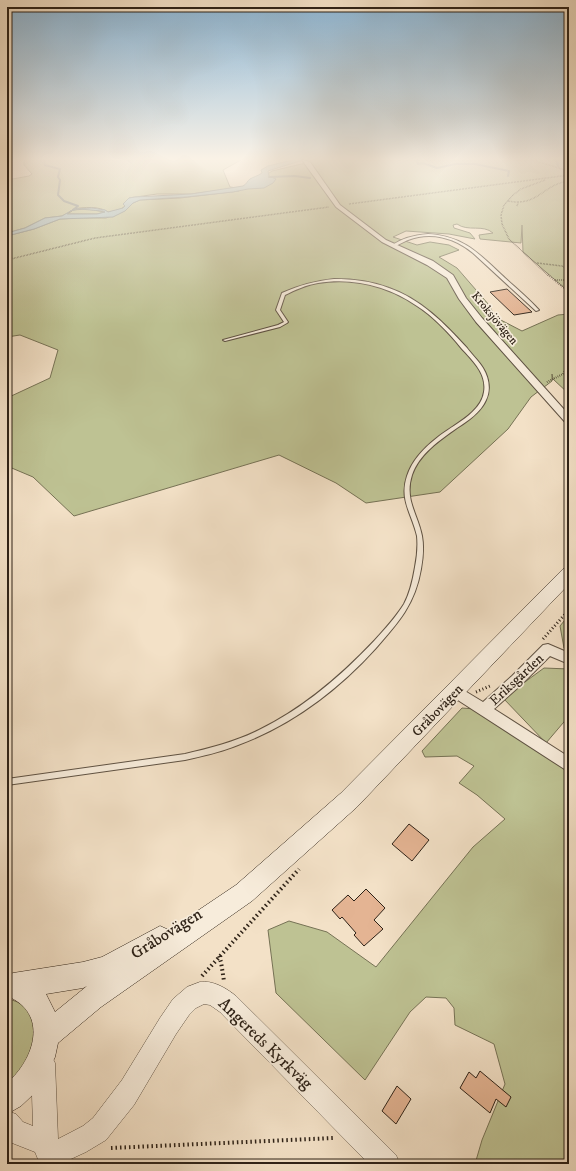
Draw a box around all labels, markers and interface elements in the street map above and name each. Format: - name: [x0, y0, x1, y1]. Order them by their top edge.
- street label: Kroksjövägen: [468, 289, 522, 349]
- street label: Eriksgården: [486, 649, 548, 710]
- street label: Gråbovägen: [408, 680, 468, 741]
- street label: Gråbovägen: [127, 903, 207, 965]
- street label: Angereds Kyrkväg: [213, 993, 318, 1095]

